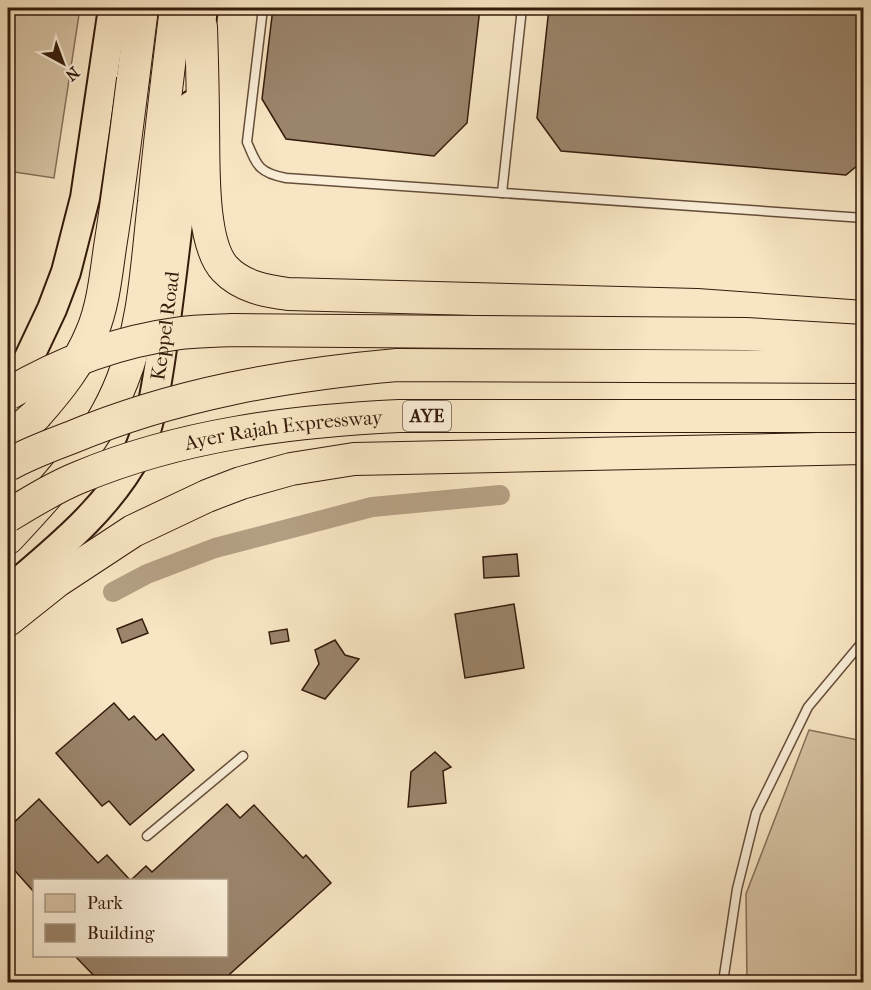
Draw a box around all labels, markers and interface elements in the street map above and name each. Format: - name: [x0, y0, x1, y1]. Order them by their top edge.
- north arrow: [33, 33, 93, 93]
- text: N: [61, 63, 83, 86]
- street label: Keppel Road: [146, 269, 184, 382]
- road number: AYE: [403, 401, 451, 431]
- street label: Ayer Rajah Expressway: [181, 405, 385, 455]
- legend: [33, 879, 228, 957]
- text: Park: [87, 893, 124, 914]
- text: Building: [87, 923, 155, 944]

